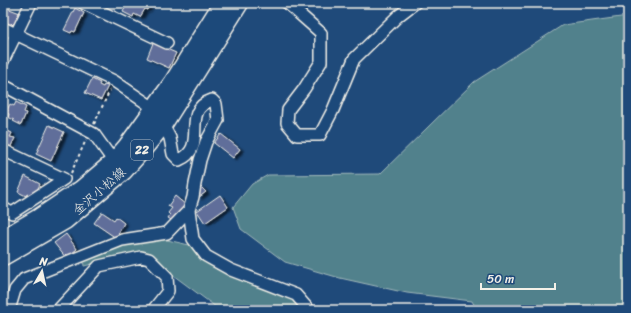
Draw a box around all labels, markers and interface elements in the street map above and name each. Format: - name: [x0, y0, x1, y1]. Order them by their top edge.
- road number: 22: [131, 140, 153, 160]
- street label: 金沢小松線: [67, 160, 132, 221]
- north arrow: [22, 251, 62, 291]
- text: N: [37, 251, 49, 272]
- scale bar: [481, 265, 555, 291]
- text: 50 m: [487, 268, 514, 290]

